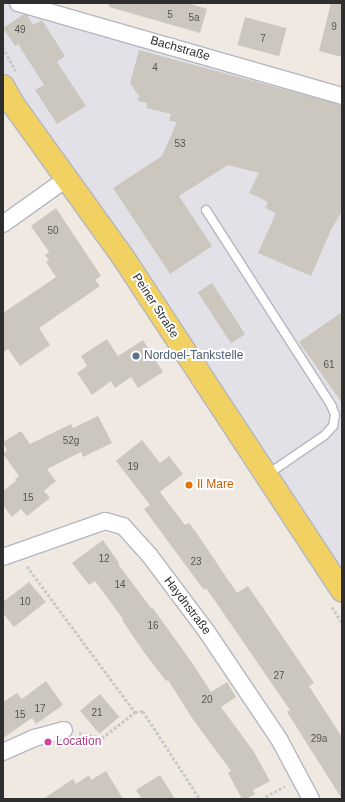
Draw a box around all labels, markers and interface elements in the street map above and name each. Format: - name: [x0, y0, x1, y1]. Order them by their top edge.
- house number: 5: [167, 9, 173, 21]
- house number: 5a: [188, 12, 200, 24]
- house number: 9: [331, 21, 337, 33]
- house number: 49: [14, 24, 26, 36]
- house number: 7: [260, 33, 266, 45]
- street label: Bachstraße: [149, 34, 211, 64]
- house number: 4: [152, 62, 158, 74]
- house number: 53: [174, 138, 186, 150]
- house number: 50: [47, 225, 59, 237]
- street label: Peiner Straße: [129, 271, 181, 341]
- place label: Nordoel-Tankstelle: [144, 349, 243, 363]
- marker: Nordoel-Tankstelle: [131, 351, 141, 361]
- house number: 61: [323, 359, 335, 371]
- house number: 52g: [63, 435, 79, 447]
- house number: 19: [127, 461, 139, 473]
- place label: Il Mare: [197, 478, 234, 492]
- marker: Il Mare: [184, 480, 194, 490]
- house number: 15: [22, 492, 34, 504]
- house number: 12: [98, 553, 110, 565]
- house number: 23: [190, 556, 202, 568]
- street label: Haydnstraße: [161, 574, 213, 638]
- house number: 14: [114, 579, 126, 591]
- house number: 10: [19, 596, 31, 608]
- house number: 16: [147, 620, 159, 632]
- house number: 27: [273, 670, 285, 682]
- house number: 20: [201, 694, 213, 706]
- house number: 17: [34, 703, 46, 715]
- house number: 21: [91, 707, 103, 719]
- house number: 15: [14, 709, 26, 721]
- house number: 29a: [311, 733, 327, 745]
- place label: Location: [56, 735, 101, 749]
- marker: Location: [43, 737, 53, 747]

